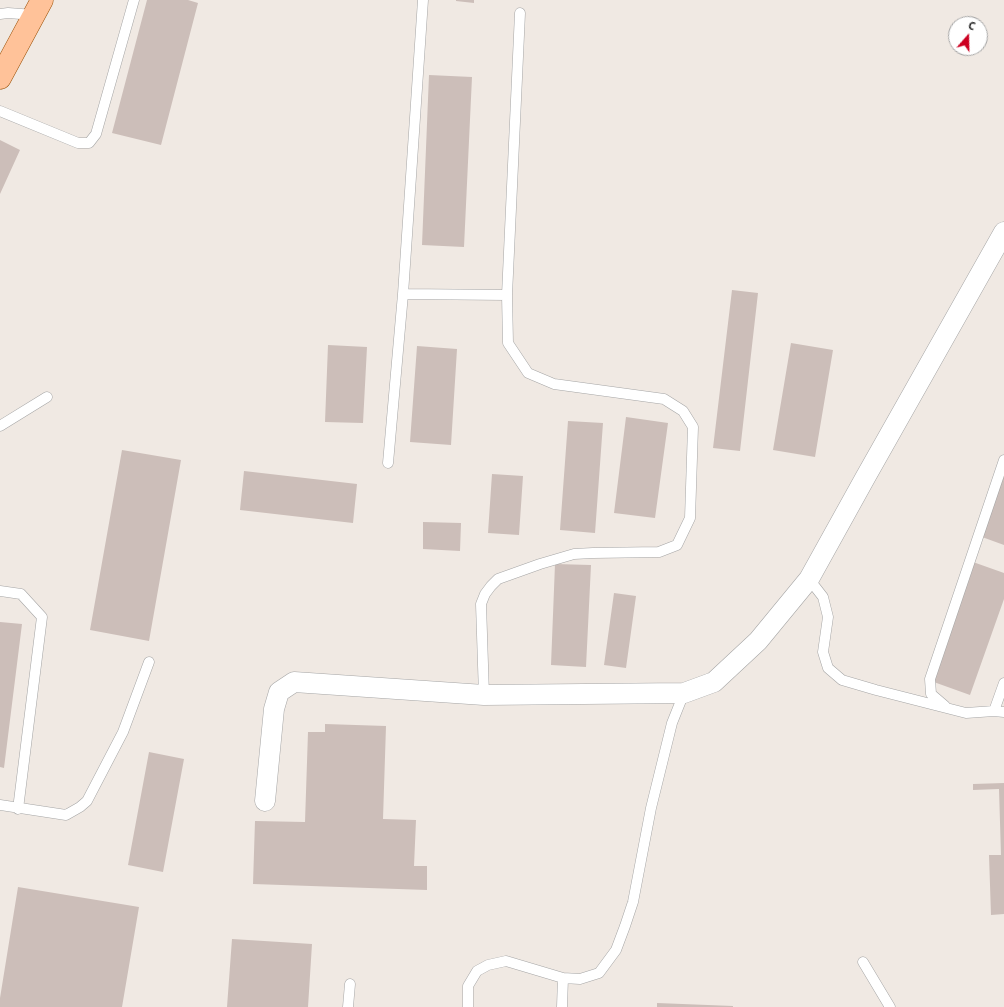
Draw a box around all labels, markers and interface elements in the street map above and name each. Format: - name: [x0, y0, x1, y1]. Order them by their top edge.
- north arrow: [948, 16, 988, 56]
- text: С: [966, 18, 977, 33]

